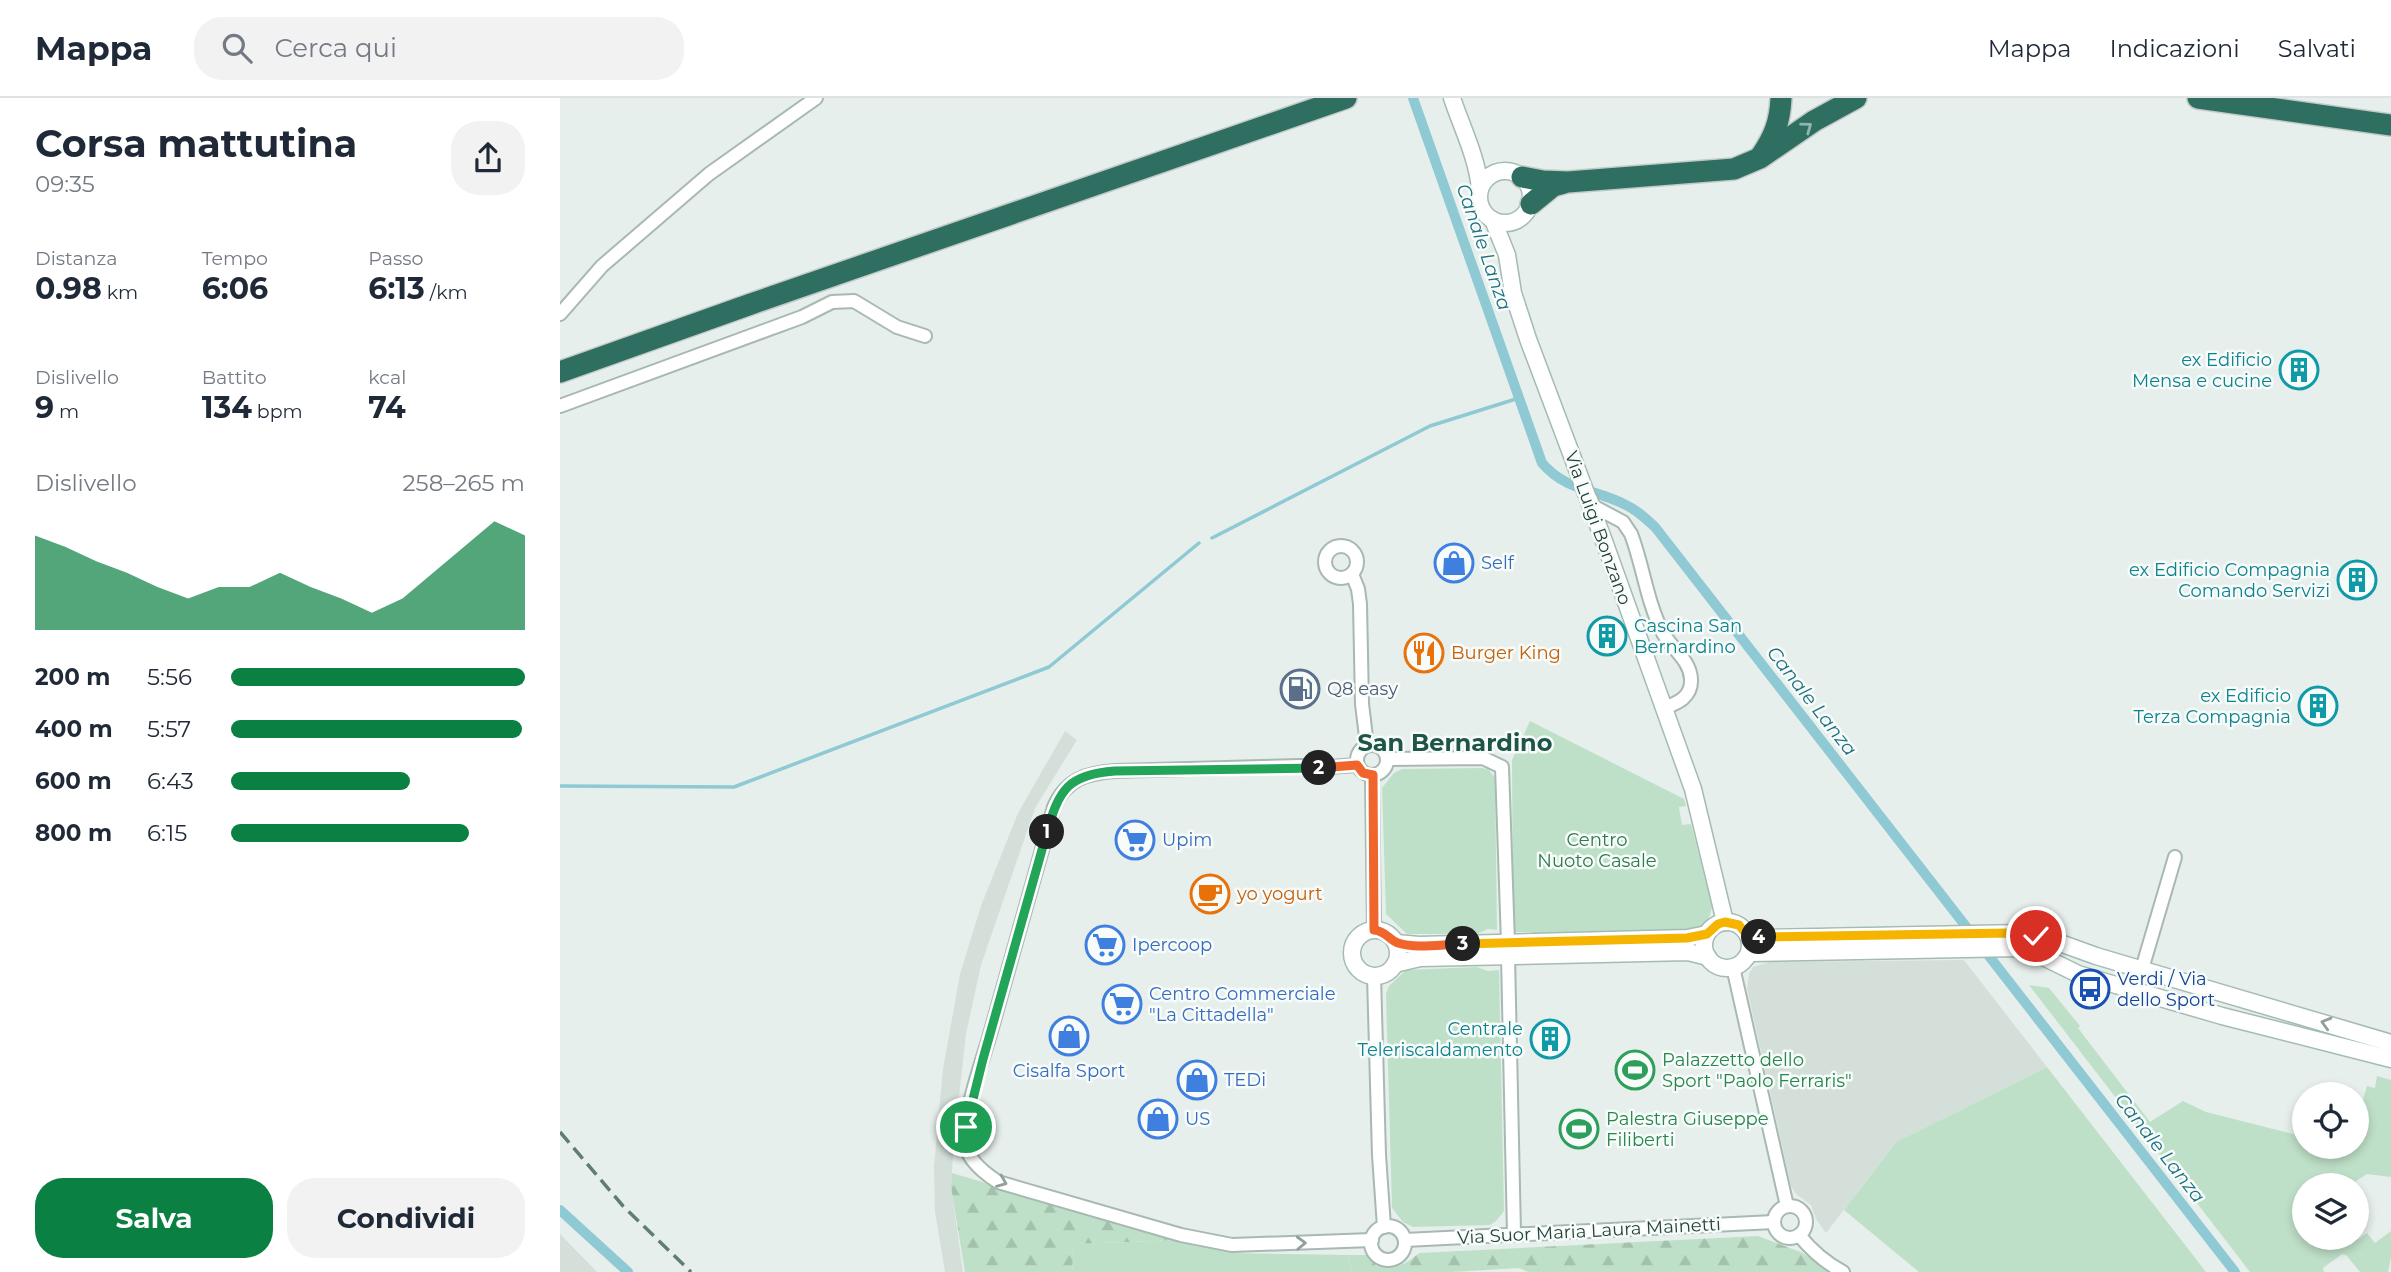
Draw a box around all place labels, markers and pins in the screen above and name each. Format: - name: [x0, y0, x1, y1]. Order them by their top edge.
- place label: ex Edificio Mensa e cucine: [2132, 349, 2272, 392]
- building icon: ex Edificio Mensa e cucine: [2278, 349, 2320, 391]
- shop icon: Self: [1433, 542, 1475, 584]
- place label: Self: [1481, 552, 1515, 574]
- place label: ex Edificio Compagnia Comando Servizi: [2129, 559, 2330, 602]
- building icon: ex Edificio Compagnia Comando Servizi: [2336, 559, 2378, 601]
- building icon: Cascina San Bernardino: [1586, 615, 1628, 657]
- place label: Cascina San Bernardino: [1634, 615, 1742, 658]
- restaurant icon: Burger King: [1403, 632, 1445, 674]
- place label: Burger King: [1451, 642, 1561, 664]
- fuel station icon: Q8 easy: [1279, 668, 1321, 710]
- place label: Q8 easy: [1327, 678, 1398, 700]
- place label: ex Edificio Terza Compagnia: [2134, 685, 2291, 728]
- building icon: ex Edificio Terza Compagnia: [2297, 685, 2339, 727]
- pin: 2: [1302, 750, 1336, 786]
- pin: 1: [1030, 814, 1064, 850]
- supermarket icon: Upim: [1114, 819, 1156, 861]
- place label: Upim: [1162, 829, 1212, 851]
- cafe icon: yo yogurt: [1189, 873, 1231, 915]
- place label: yo yogurt: [1236, 883, 1322, 905]
- pin: [2006, 906, 2066, 966]
- pin: 4: [1742, 920, 1776, 954]
- supermarket icon: Ipercoop: [1084, 924, 1126, 966]
- pin: 3: [1446, 926, 1480, 962]
- place label: Ipercoop: [1132, 934, 1212, 956]
- bus stop icon: Verdi / Via dello Sport: [2069, 968, 2111, 1010]
- place label: Verdi / Via dello Sport: [2117, 968, 2215, 1011]
- supermarket icon: Centro Commerciale "La Cittadella": [1101, 983, 1143, 1025]
- place label: Centro Commerciale "La Cittadella": [1149, 983, 1336, 1026]
- shop icon: Cisalfa Sport: [1048, 1015, 1090, 1057]
- place label: Centrale Teleriscaldamento: [1358, 1018, 1523, 1061]
- building icon: Centrale Teleriscaldamento: [1529, 1018, 1571, 1060]
- sports icon: Palazzetto dello Sport "Paolo Ferraris": [1614, 1049, 1656, 1091]
- place label: Palazzetto dello Sport "Paolo Ferraris": [1662, 1049, 1852, 1092]
- shop icon: TEDi: [1176, 1059, 1218, 1101]
- place label: Cisalfa Sport: [1013, 1060, 1125, 1082]
- place label: TEDi: [1224, 1069, 1266, 1091]
- pin: [936, 1097, 996, 1157]
- shop icon: US: [1137, 1098, 1179, 1140]
- place label: US: [1185, 1108, 1210, 1130]
- sports icon: Palestra Giuseppe Filiberti: [1558, 1108, 1600, 1150]
- place label: Palestra Giuseppe Filiberti: [1606, 1108, 1769, 1151]

